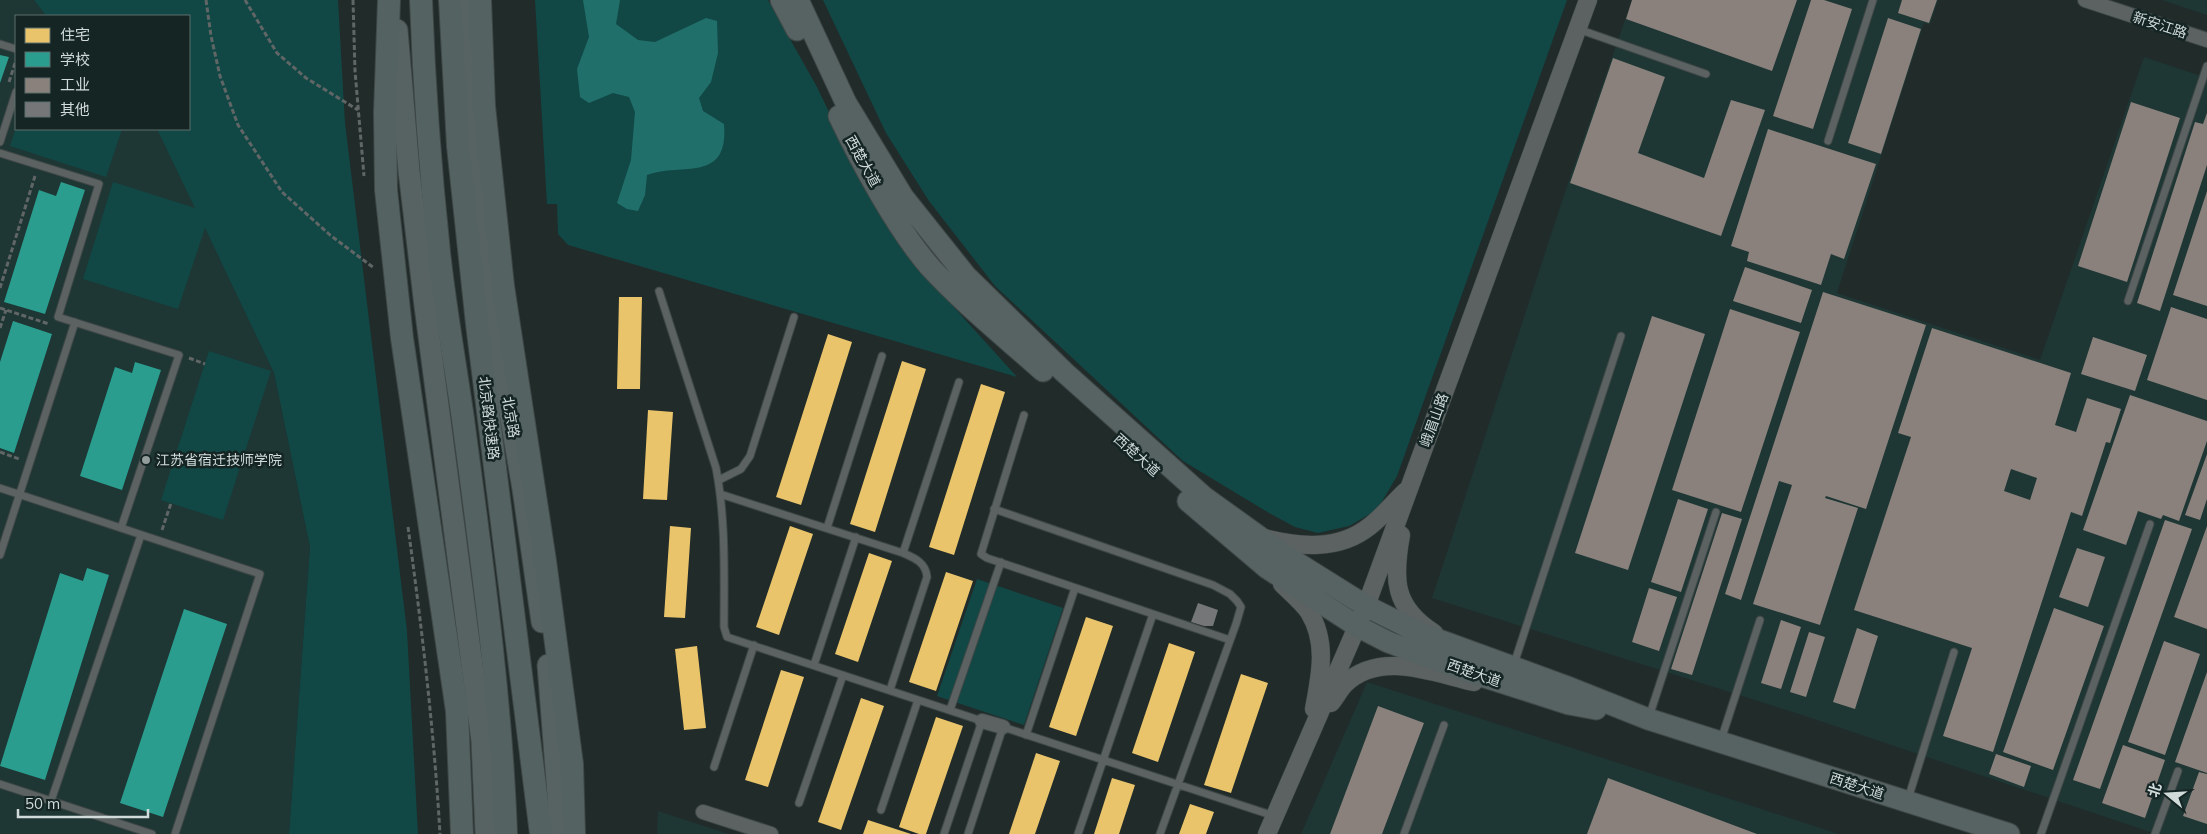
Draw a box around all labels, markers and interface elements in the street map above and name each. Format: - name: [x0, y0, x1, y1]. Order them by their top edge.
- street label: 新安江路: [2131, 8, 2189, 42]
- legend: [15, 15, 190, 130]
- text: 住宅: [60, 25, 90, 44]
- text: 学校: [60, 50, 90, 69]
- text: 工业: [60, 75, 90, 94]
- text: 其他: [60, 100, 90, 119]
- street label: 西楚大道: [842, 132, 884, 190]
- street label: 北京路快速路: [475, 375, 503, 461]
- street label: 峨眉山路: [1416, 391, 1452, 449]
- street label: 北京路: [498, 395, 524, 439]
- street label: 西楚大道: [1110, 430, 1164, 480]
- place label: 江苏省宿迁技师学院: [156, 451, 282, 469]
- marker: 江苏省宿迁技师学院: [140, 454, 152, 466]
- street label: 西楚大道: [1445, 655, 1503, 691]
- street label: 西楚大道: [1828, 769, 1886, 803]
- north arrow: [2142, 769, 2192, 819]
- text: 北: [2144, 781, 2165, 799]
- scale bar: [18, 786, 148, 818]
- text: 50 m: [25, 794, 60, 813]

